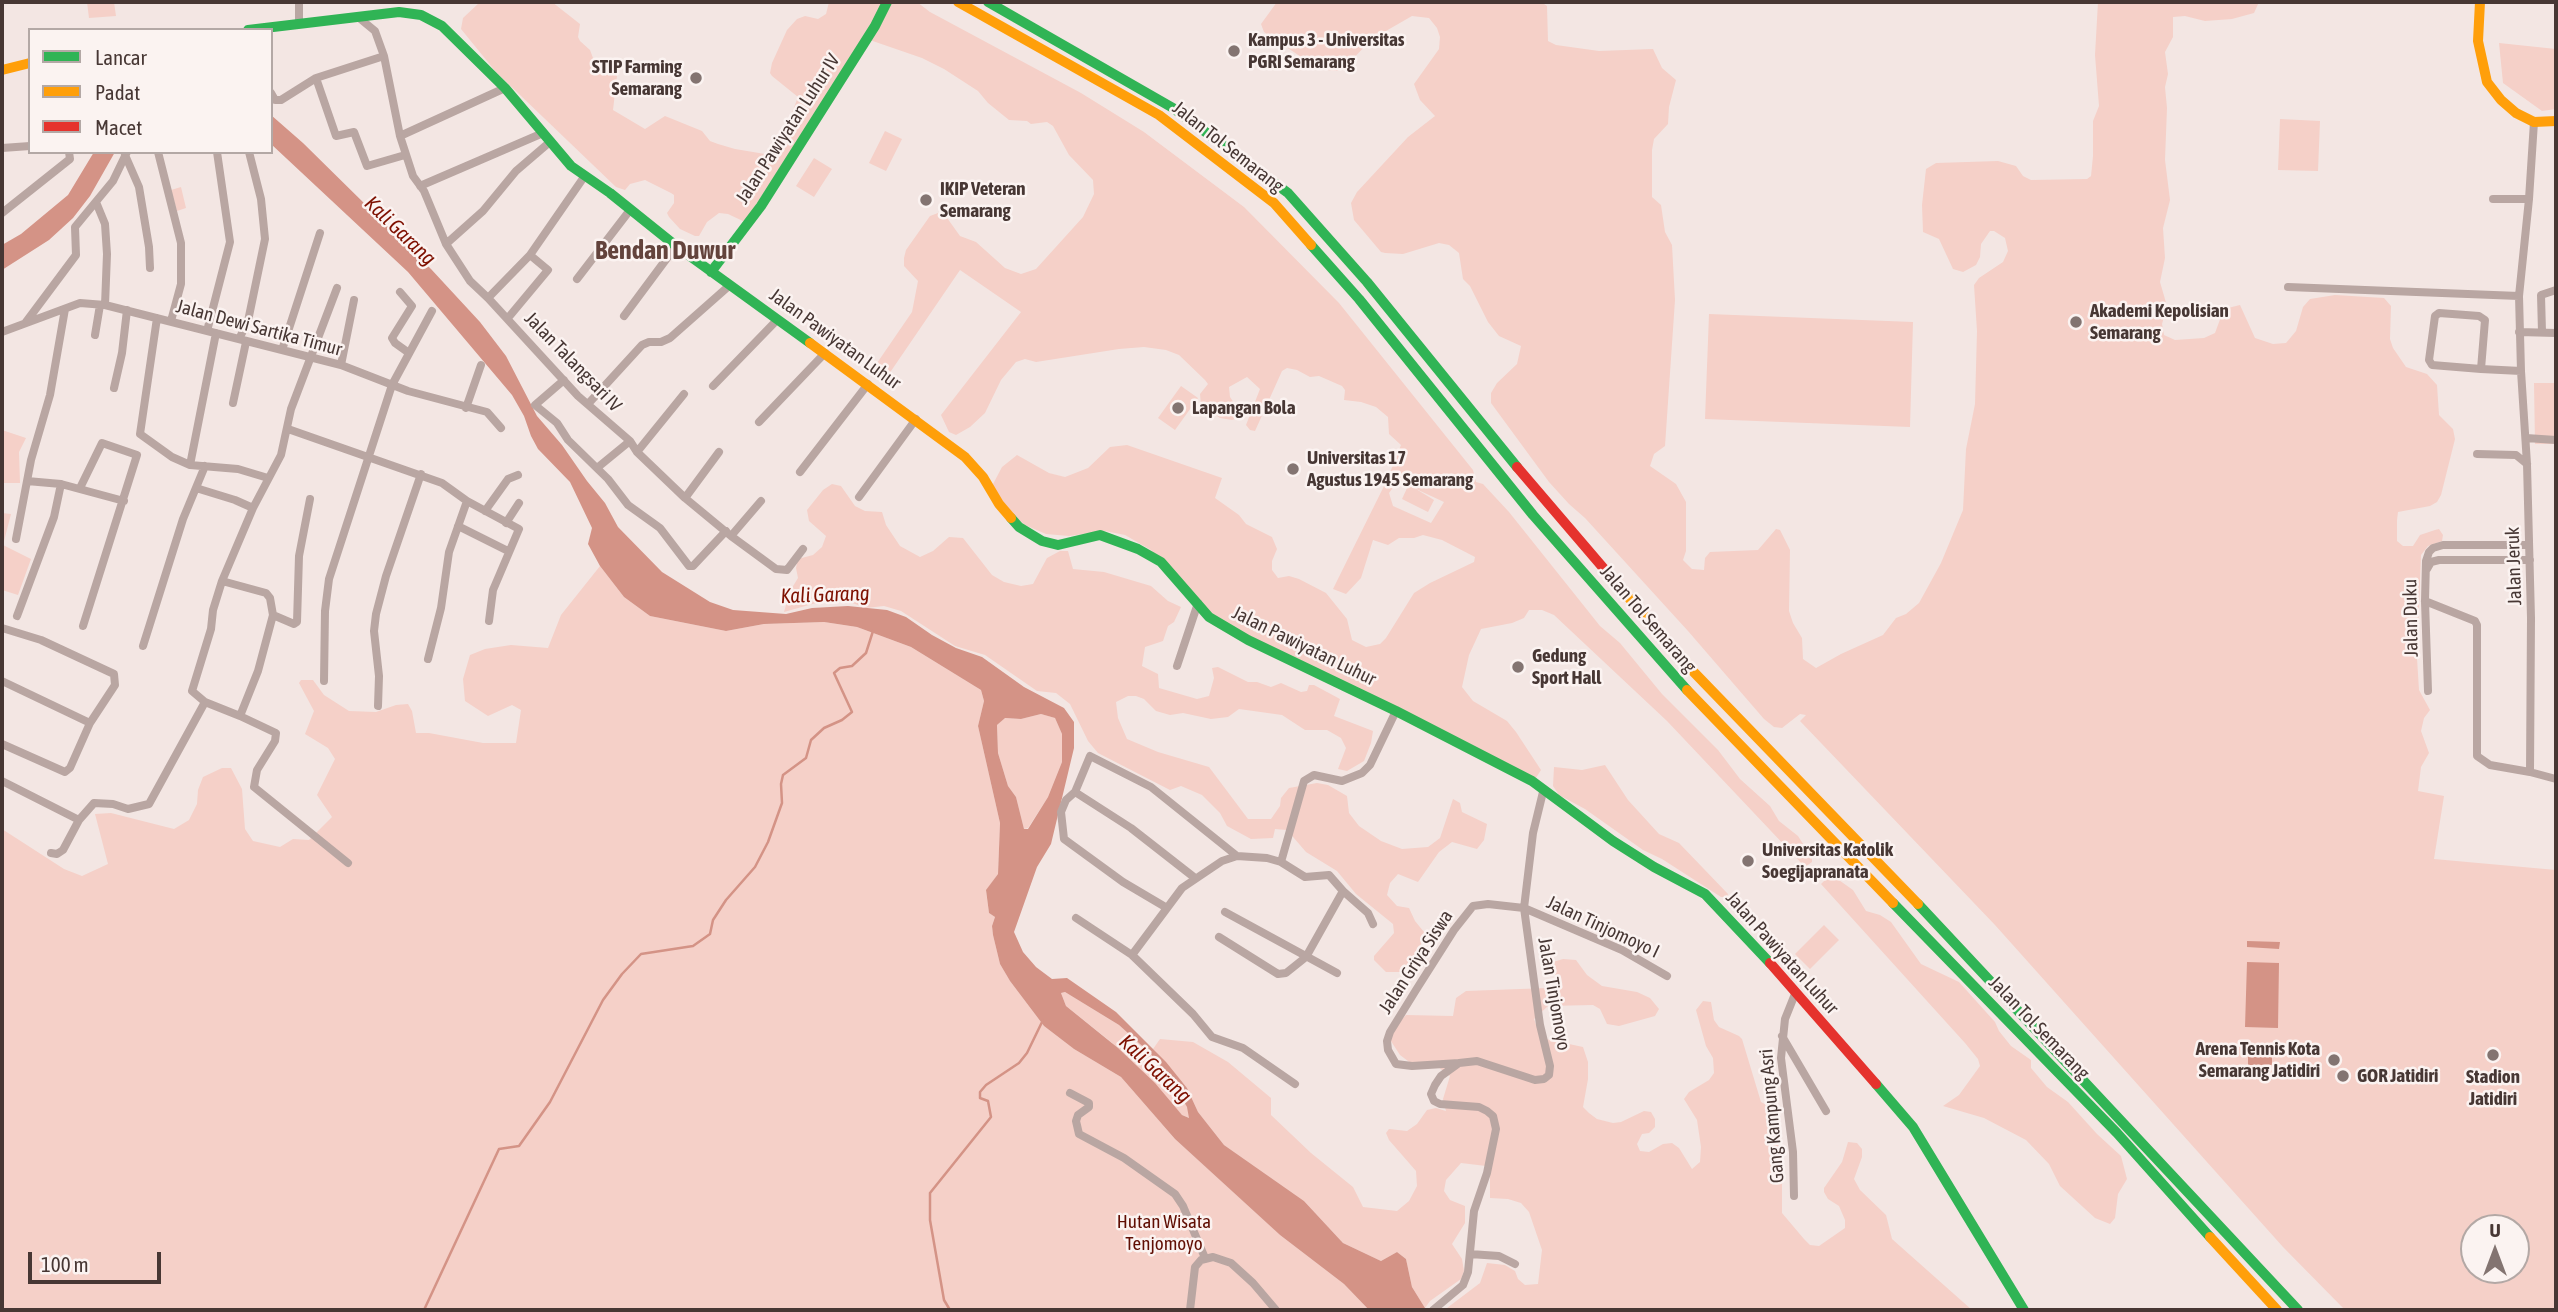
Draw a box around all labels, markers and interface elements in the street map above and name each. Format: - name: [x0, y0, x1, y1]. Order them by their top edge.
- legend: [28, 28, 273, 154]
- place label: Kampus 3 - Universitas PGRI Semarang: [1248, 29, 1405, 73]
- marker: Kampus 3 - Universitas PGRI Semarang: [1226, 43, 1242, 59]
- text: Lancar: [95, 45, 147, 69]
- street label: Jalan Pawiyatan Luhur IV: [731, 50, 845, 208]
- place label: STIP Farming Semarang: [592, 56, 682, 100]
- marker: STIP Farming Semarang: [688, 70, 704, 86]
- text: Padat: [95, 80, 140, 104]
- street label: Jalan Tol Semarang: [1168, 96, 1288, 198]
- text: Macet: [95, 115, 142, 139]
- place label: IKIP Veteran Semarang: [940, 178, 1025, 222]
- water label: Kali Garang: [359, 191, 441, 271]
- marker: IKIP Veteran Semarang: [918, 192, 934, 208]
- district label: Bendan Duwur: [595, 235, 735, 267]
- street label: Jalan Pawiyatan Luhur: [765, 284, 905, 394]
- street label: Jalan Dewi Sartika Timur: [174, 295, 344, 361]
- place label: Akademi Kepolisian Semarang: [2090, 300, 2229, 344]
- street label: Jalan Talangsari IV: [520, 307, 626, 417]
- marker: Akademi Kepolisian Semarang: [2068, 314, 2084, 330]
- place label: Lapangan Bola: [1192, 397, 1295, 419]
- marker: Lapangan Bola: [1170, 400, 1186, 416]
- place label: Universitas 17 Agustus 1945 Semarang: [1307, 447, 1473, 491]
- marker: Universitas 17 Agustus 1945 Semarang: [1285, 461, 1301, 477]
- street label: Jalan Jeruk: [2501, 526, 2527, 606]
- street label: Jalan Tol Semarang: [1595, 561, 1701, 677]
- street label: Jalan Duku: [2399, 579, 2423, 657]
- water label: Kali Garang: [780, 581, 870, 609]
- street label: Jalan Pawiyatan Luhur: [1228, 601, 1380, 691]
- place label: Gedung Sport Hall: [1532, 645, 1601, 689]
- marker: Gedung Sport Hall: [1510, 659, 1526, 675]
- place label: Universitas Katolik Soegijapranata: [1762, 839, 1893, 883]
- marker: Universitas Katolik Soegijapranata: [1740, 853, 1756, 869]
- street label: Jalan Pawiyatan Luhur: [1721, 887, 1843, 1019]
- street label: Jalan Tinjomoyo I: [1543, 891, 1663, 963]
- street label: Jalan Griya Siswa: [1374, 906, 1458, 1018]
- street label: Jalan Tinjomoyo: [1533, 936, 1575, 1052]
- street label: Jalan Tol Semarang: [1984, 972, 2094, 1084]
- water label: Kali Garang: [1114, 1029, 1196, 1109]
- place label: Arena Tennis Kota Semarang Jatidiri: [2196, 1038, 2320, 1082]
- marker: Stadion Jatidiri: [2485, 1047, 2501, 1063]
- street label: Gang Kampung Asri: [1755, 1048, 1789, 1184]
- marker: Arena Tennis Kota Semarang Jatidiri: [2326, 1052, 2342, 1068]
- place label: GOR Jatidiri: [2357, 1065, 2438, 1087]
- place label: Stadion Jatidiri: [2466, 1066, 2520, 1110]
- marker: GOR Jatidiri: [2335, 1068, 2351, 1084]
- park label: Hutan Wisata Tenjomoyo: [1117, 1211, 1211, 1255]
- north arrow: [2460, 1214, 2530, 1284]
- text: U: [2489, 1219, 2501, 1241]
- scale bar: [32, 1238, 164, 1282]
- text: 100 m: [41, 1252, 89, 1276]

